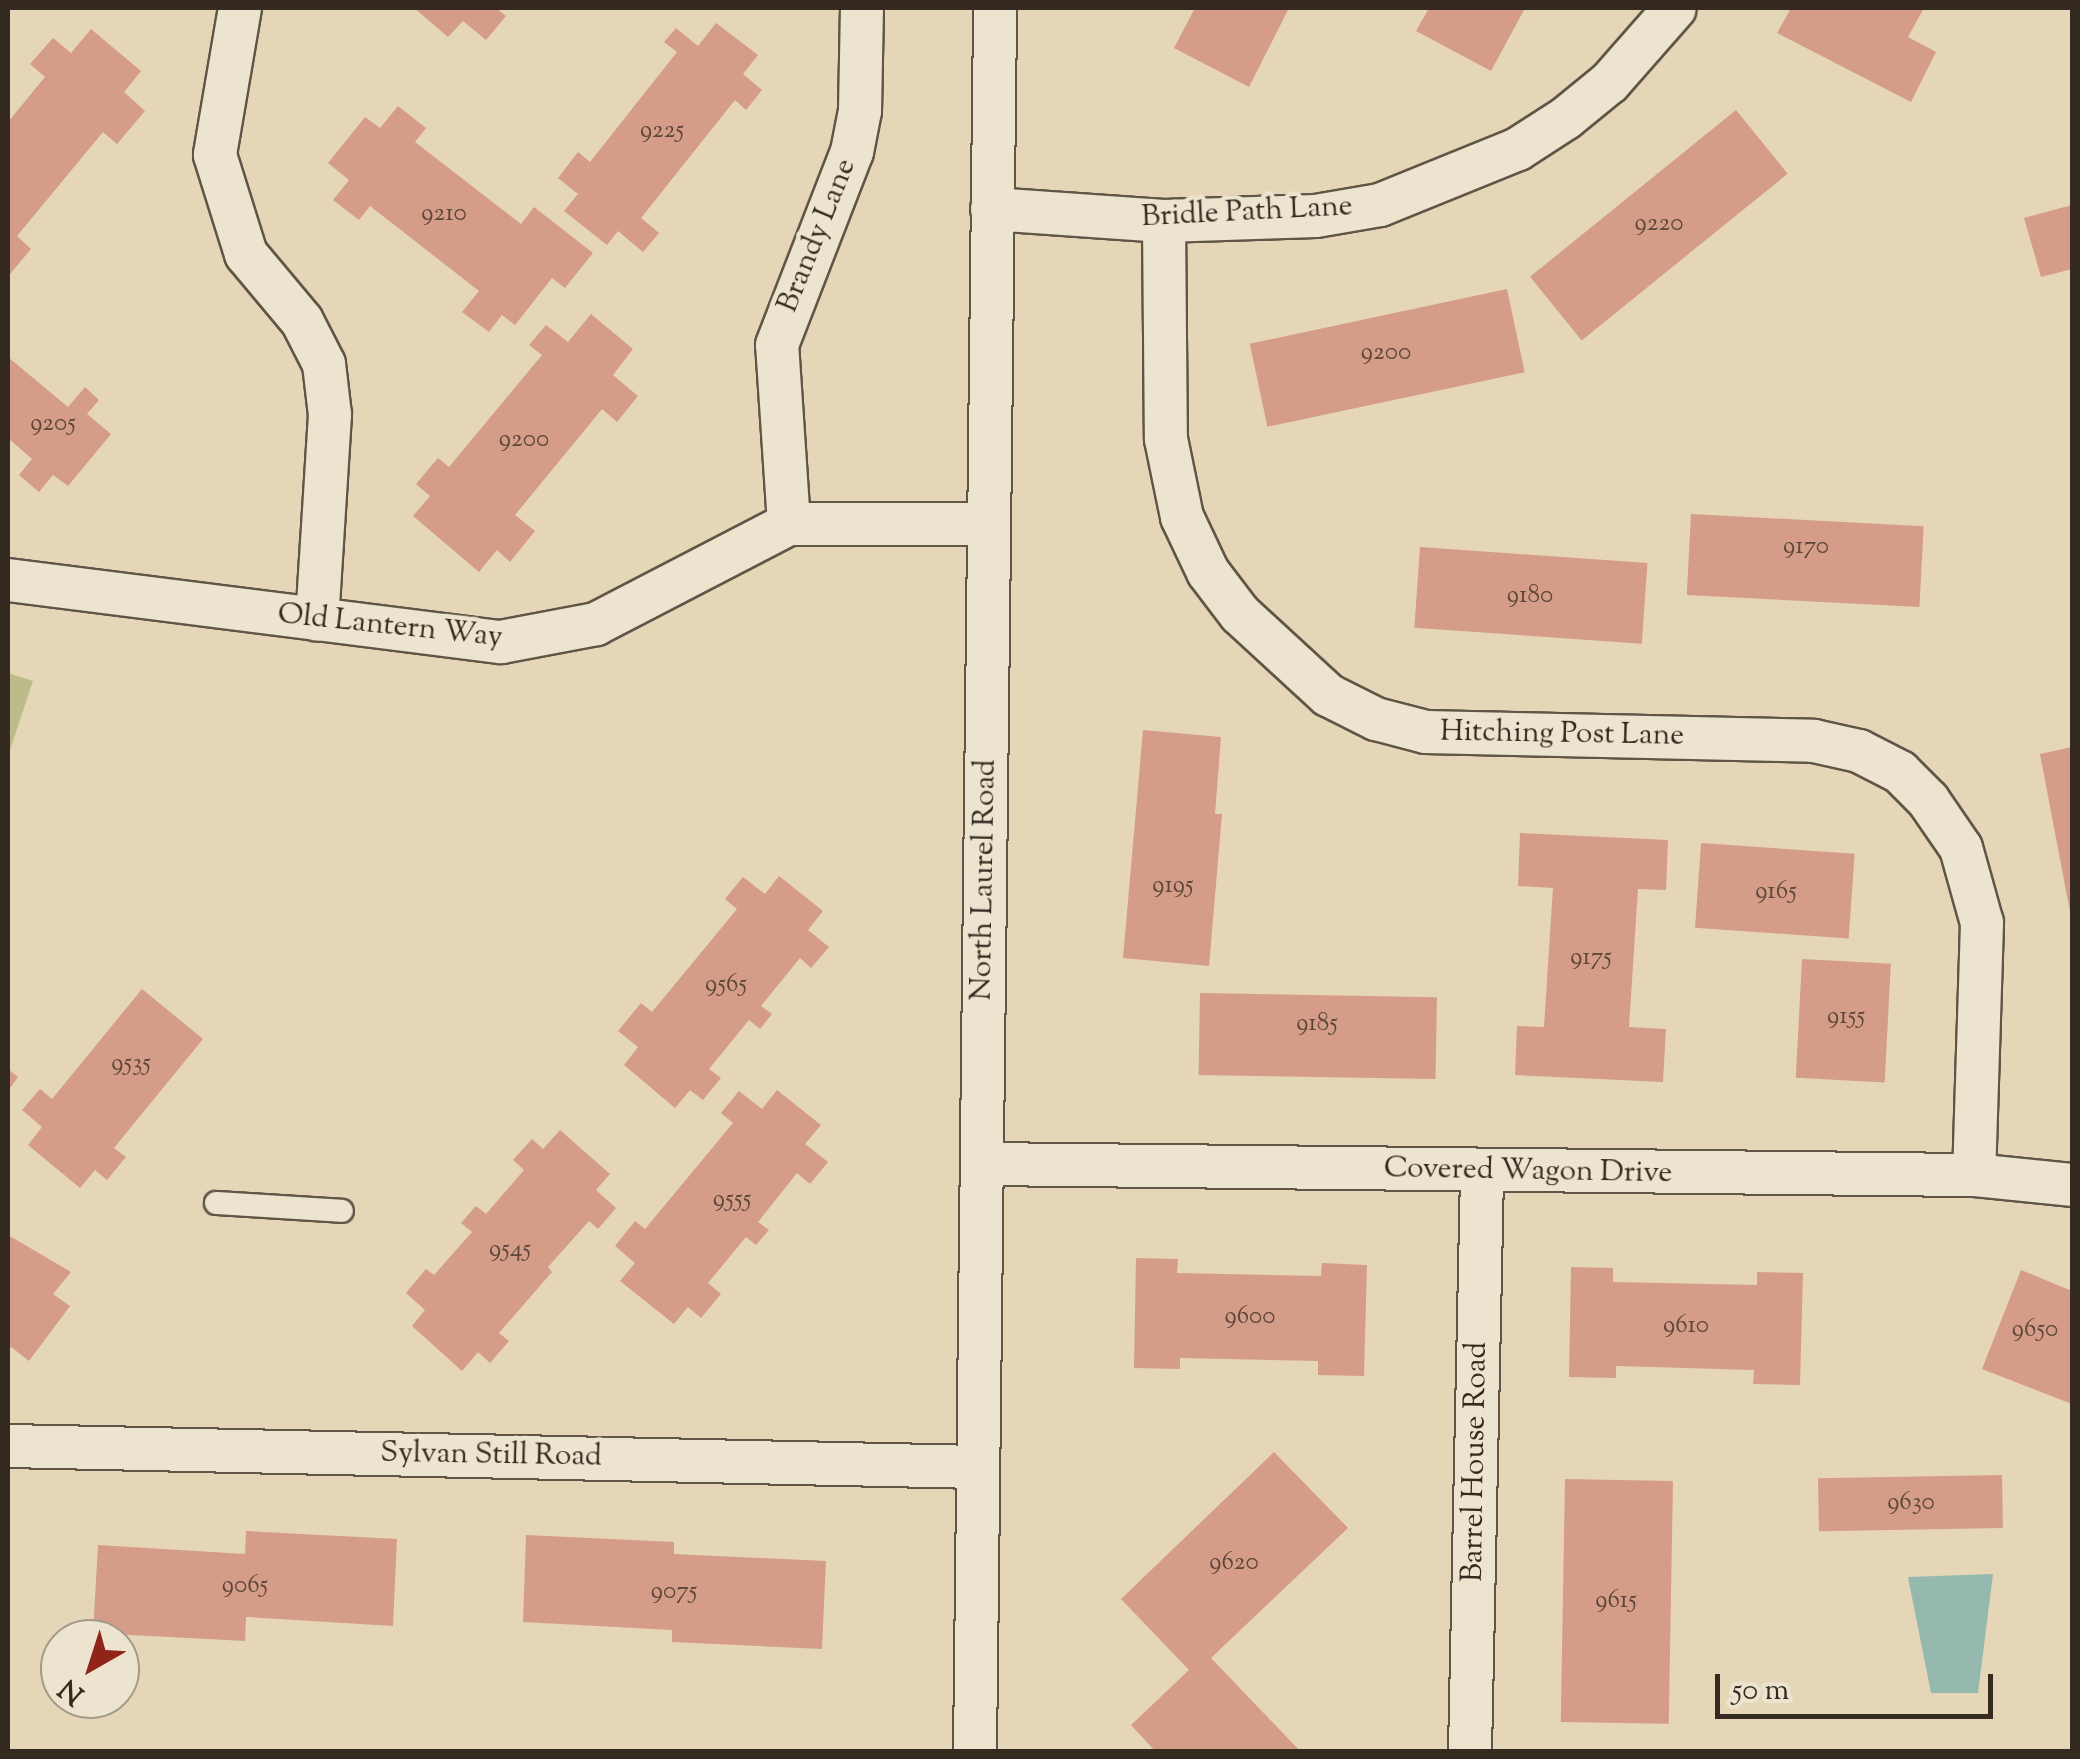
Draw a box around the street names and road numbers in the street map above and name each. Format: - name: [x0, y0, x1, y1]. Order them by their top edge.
- street label: Brandy Lane: [771, 154, 865, 318]
- street label: Bridle Path Lane: [1140, 189, 1354, 237]
- street label: Old Lantern Way: [276, 597, 504, 657]
- street label: Hitching Post Lane: [1440, 715, 1684, 755]
- street label: North Laurel Road: [965, 759, 1005, 1001]
- street label: Covered Wagon Drive: [1383, 1151, 1673, 1193]
- street label: Barrel House Road: [1456, 1341, 1496, 1583]
- street label: Sylvan Still Road: [380, 1436, 602, 1476]

